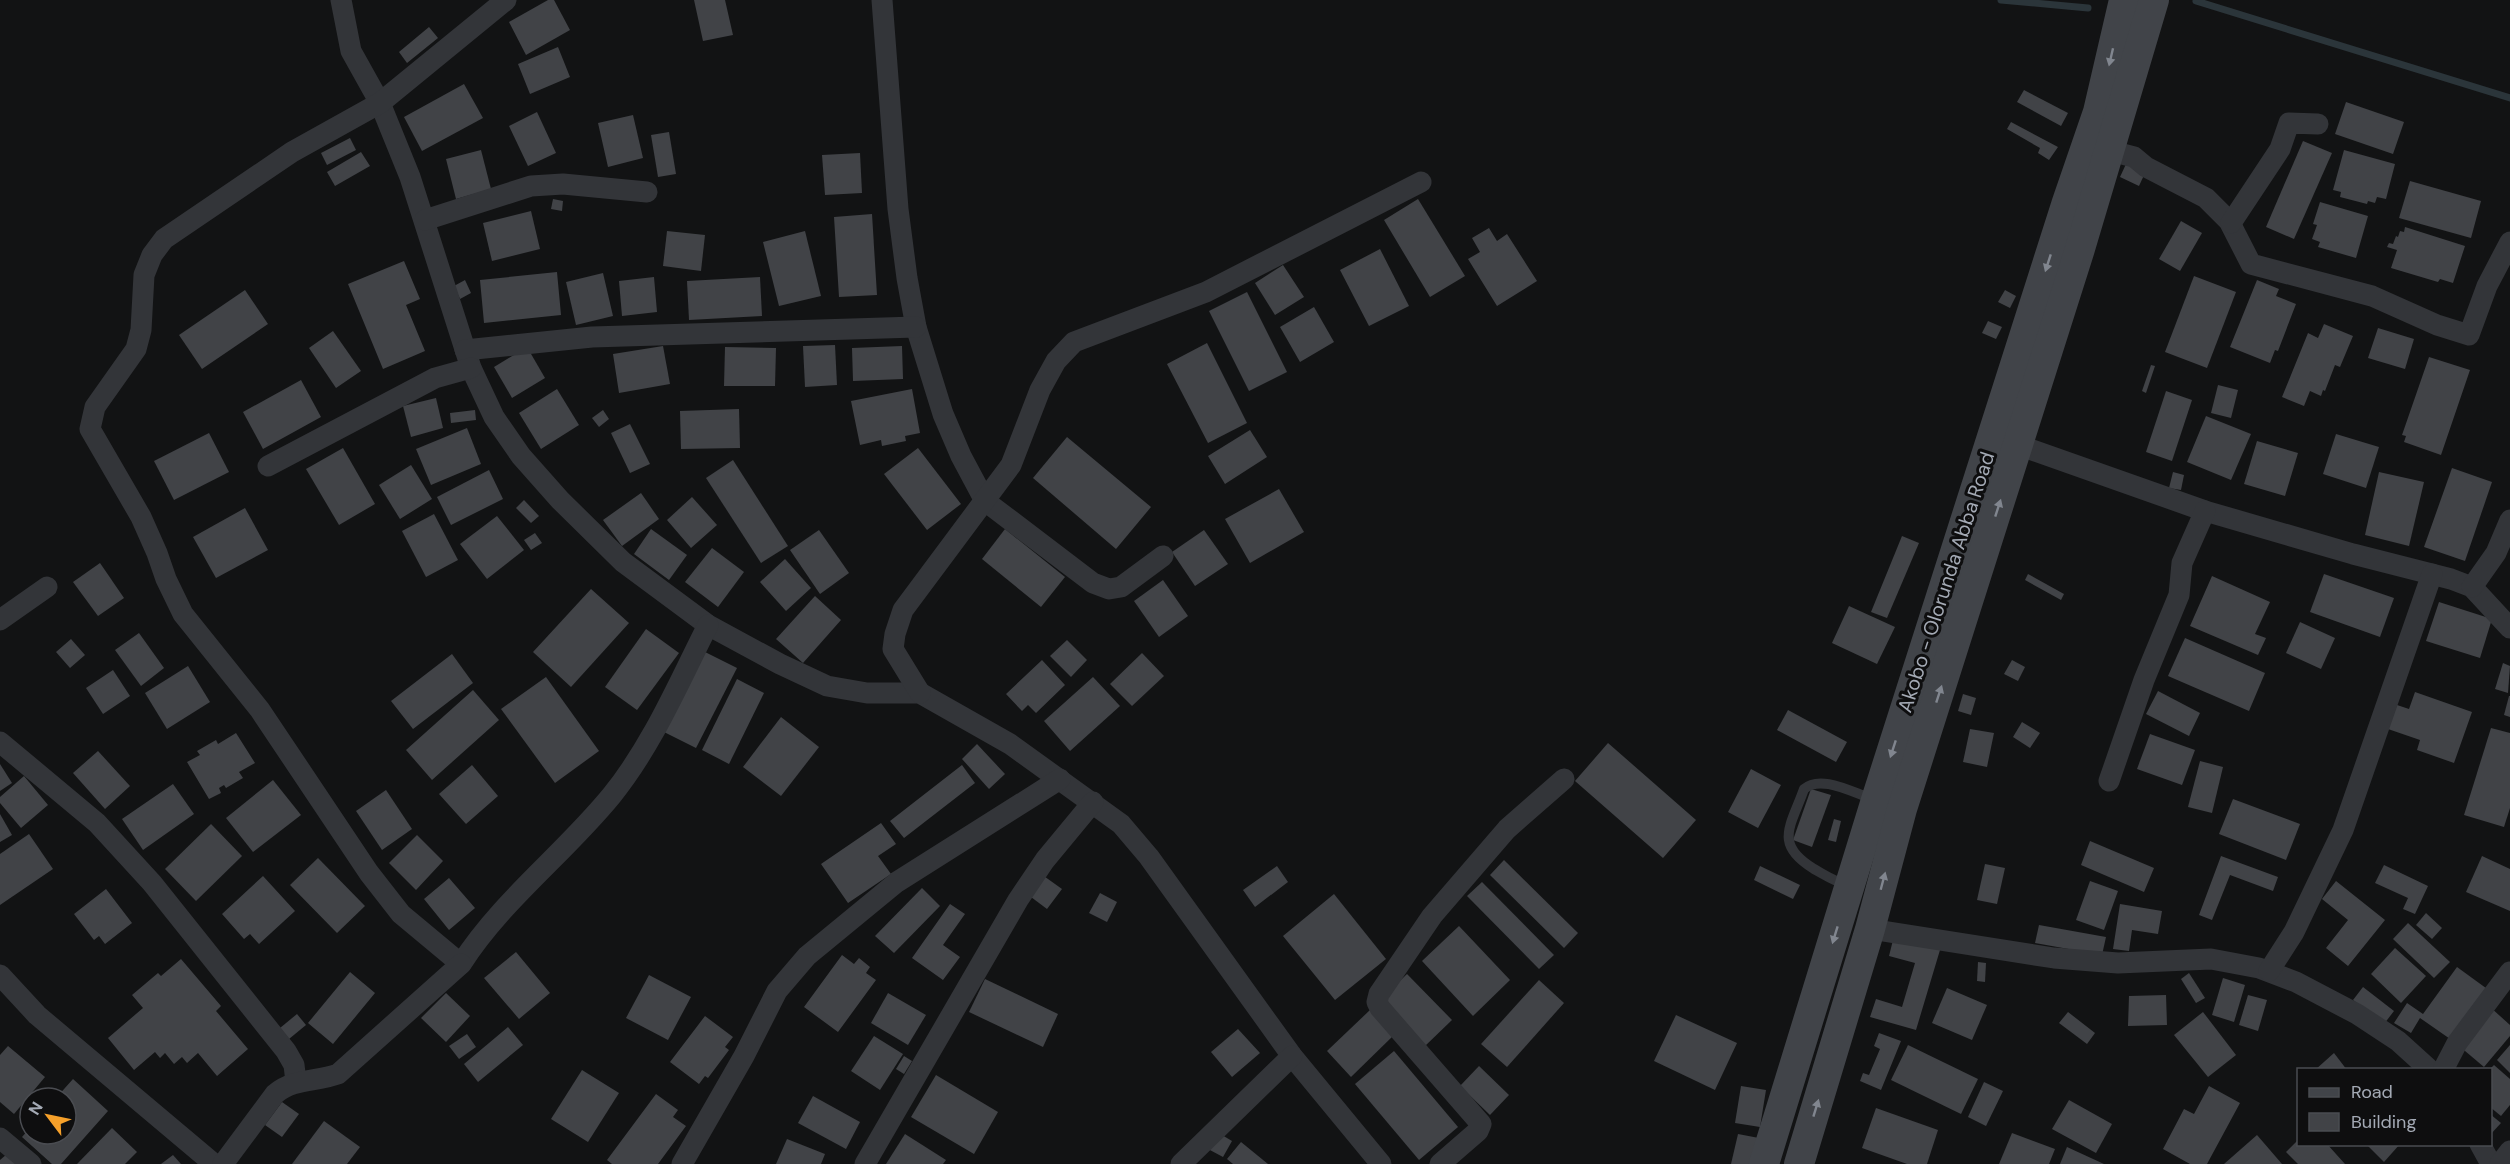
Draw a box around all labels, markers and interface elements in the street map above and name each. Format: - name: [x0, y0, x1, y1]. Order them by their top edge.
- one-way arrow: [2106, 48, 2115, 67]
- one-way arrow: [2043, 254, 2052, 272]
- street label: Akobo - Olorunda Abba Road: [1892, 448, 2000, 716]
- one-way arrow: [1994, 499, 2003, 517]
- one-way arrow: [1935, 685, 1944, 703]
- one-way arrow: [1887, 740, 1897, 758]
- one-way arrow: [1879, 872, 1889, 890]
- one-way arrow: [1830, 926, 1839, 944]
- legend: [2297, 1068, 2492, 1146]
- text: Road: [2351, 1080, 2393, 1104]
- north arrow: [18, 1086, 78, 1146]
- text: N: [24, 1098, 48, 1119]
- one-way arrow: [1812, 1099, 1821, 1117]
- text: Building: [2351, 1110, 2416, 1134]

